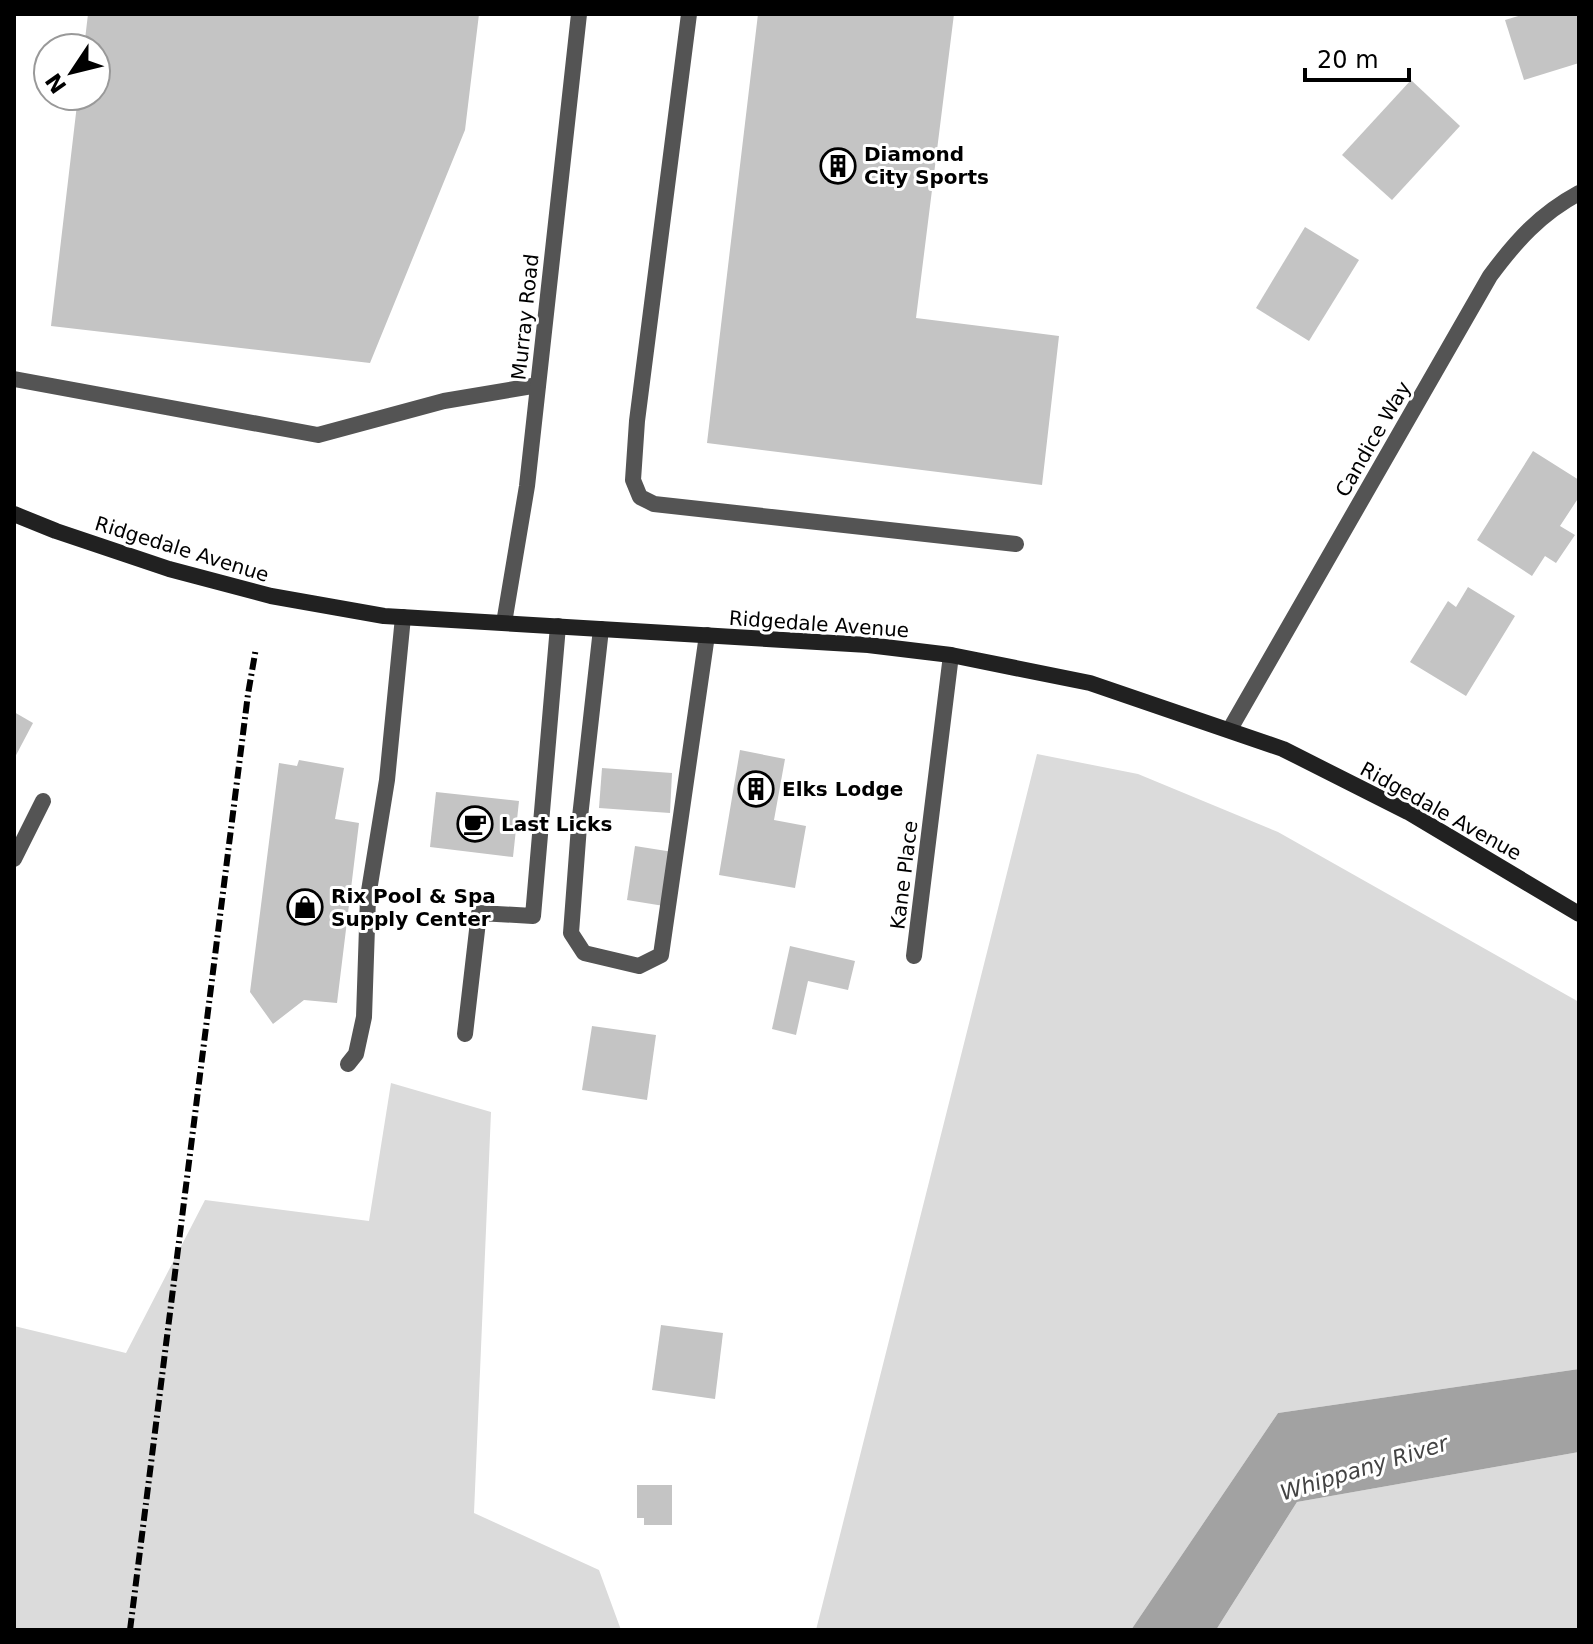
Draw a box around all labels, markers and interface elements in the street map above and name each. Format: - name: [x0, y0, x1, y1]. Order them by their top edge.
- north arrow: [32, 32, 112, 112]
- scale bar: [1305, 32, 1409, 82]
- text: 20 m: [1317, 46, 1379, 74]
- text: N: [41, 68, 72, 98]
- place label: Diamond City Sports: [864, 142, 989, 189]
- building icon: Diamond City Sports: [819, 147, 857, 185]
- street label: Murray Road: [506, 253, 544, 381]
- street label: Candice Way: [1330, 377, 1416, 501]
- street label: Ridgedale Avenue: [92, 511, 272, 587]
- street label: Ridgedale Avenue: [728, 606, 910, 642]
- street label: Ridgedale Avenue: [1356, 757, 1526, 865]
- building icon: Elks Lodge: [737, 770, 775, 808]
- place label: Elks Lodge: [782, 777, 903, 801]
- cafe icon: Last Licks: [456, 805, 494, 843]
- place label: Last Licks: [501, 812, 612, 836]
- street label: Kane Place: [885, 819, 923, 931]
- place label: Rix Pool & Spa Supply Center: [331, 884, 496, 931]
- shop icon: Rix Pool & Spa Supply Center: [286, 888, 324, 926]
- water label: Whippany River: [1277, 1430, 1453, 1505]

